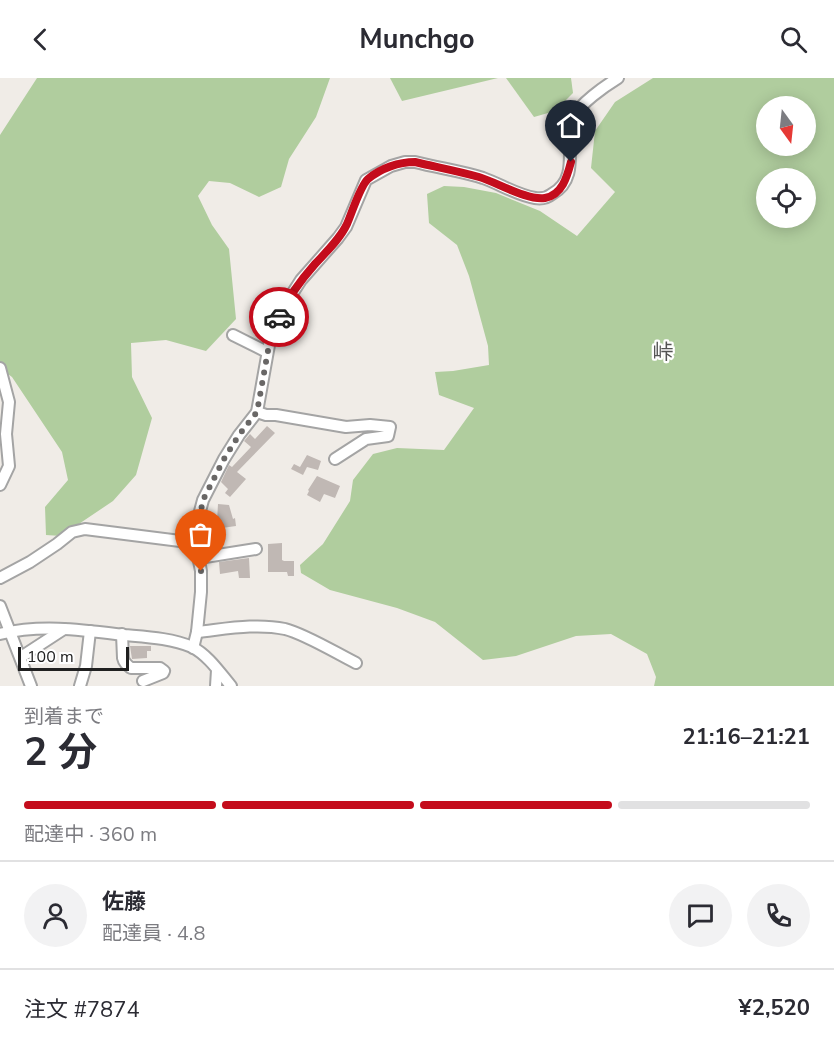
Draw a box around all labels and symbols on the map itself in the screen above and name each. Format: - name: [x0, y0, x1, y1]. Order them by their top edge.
- north arrow: [756, 96, 816, 156]
- pin: [545, 100, 596, 162]
- courier: [249, 287, 309, 347]
- district label: 峠: [653, 338, 674, 366]
- pin: [175, 509, 226, 571]
- scale bar: [18, 644, 129, 672]

